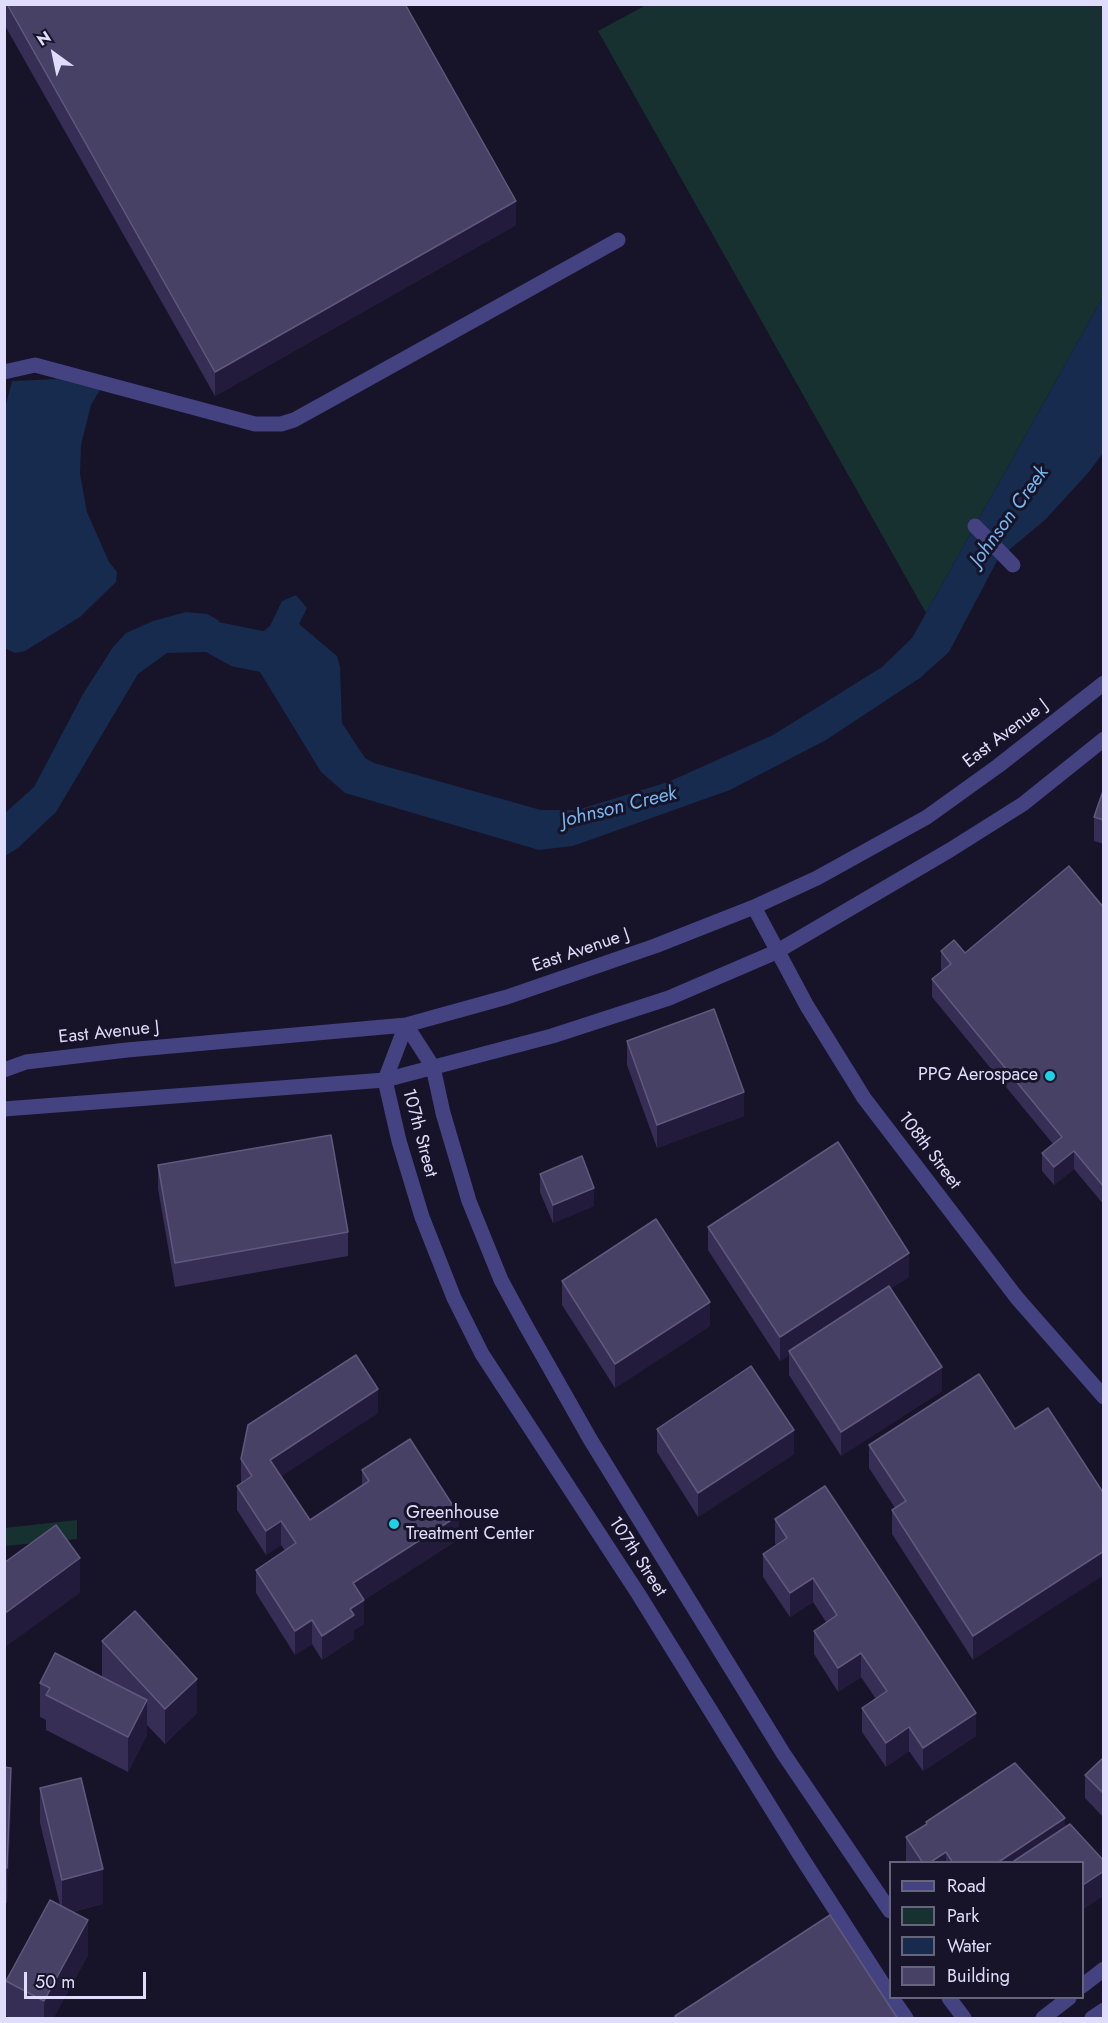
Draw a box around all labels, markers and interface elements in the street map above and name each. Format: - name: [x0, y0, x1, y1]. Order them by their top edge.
- north arrow: [24, 24, 84, 84]
- text: N: [32, 25, 56, 52]
- water label: Johnson Creek: [965, 462, 1055, 572]
- street label: East Avenue J: [959, 695, 1053, 773]
- water label: Johnson Creek: [559, 782, 679, 834]
- street label: East Avenue J: [530, 924, 632, 978]
- street label: East Avenue J: [57, 1017, 161, 1049]
- place label: PPG Aerospace: [918, 1065, 1038, 1087]
- marker: PPG Aerospace: [1043, 1069, 1057, 1083]
- street label: 107th Street: [397, 1087, 441, 1179]
- street label: 108th Street: [893, 1108, 965, 1194]
- place label: Greenhouse Treatment Center: [406, 1503, 534, 1546]
- street label: 107th Street: [603, 1513, 671, 1601]
- marker: Greenhouse Treatment Center: [387, 1517, 401, 1531]
- legend: [889, 1861, 1084, 1999]
- text: Road: [947, 1873, 986, 1899]
- text: Park: [947, 1903, 979, 1929]
- text: Water: [947, 1933, 991, 1959]
- scale bar: [27, 1960, 148, 1998]
- text: Building: [947, 1963, 1010, 1989]
- text: 50 m: [35, 1969, 75, 1995]

